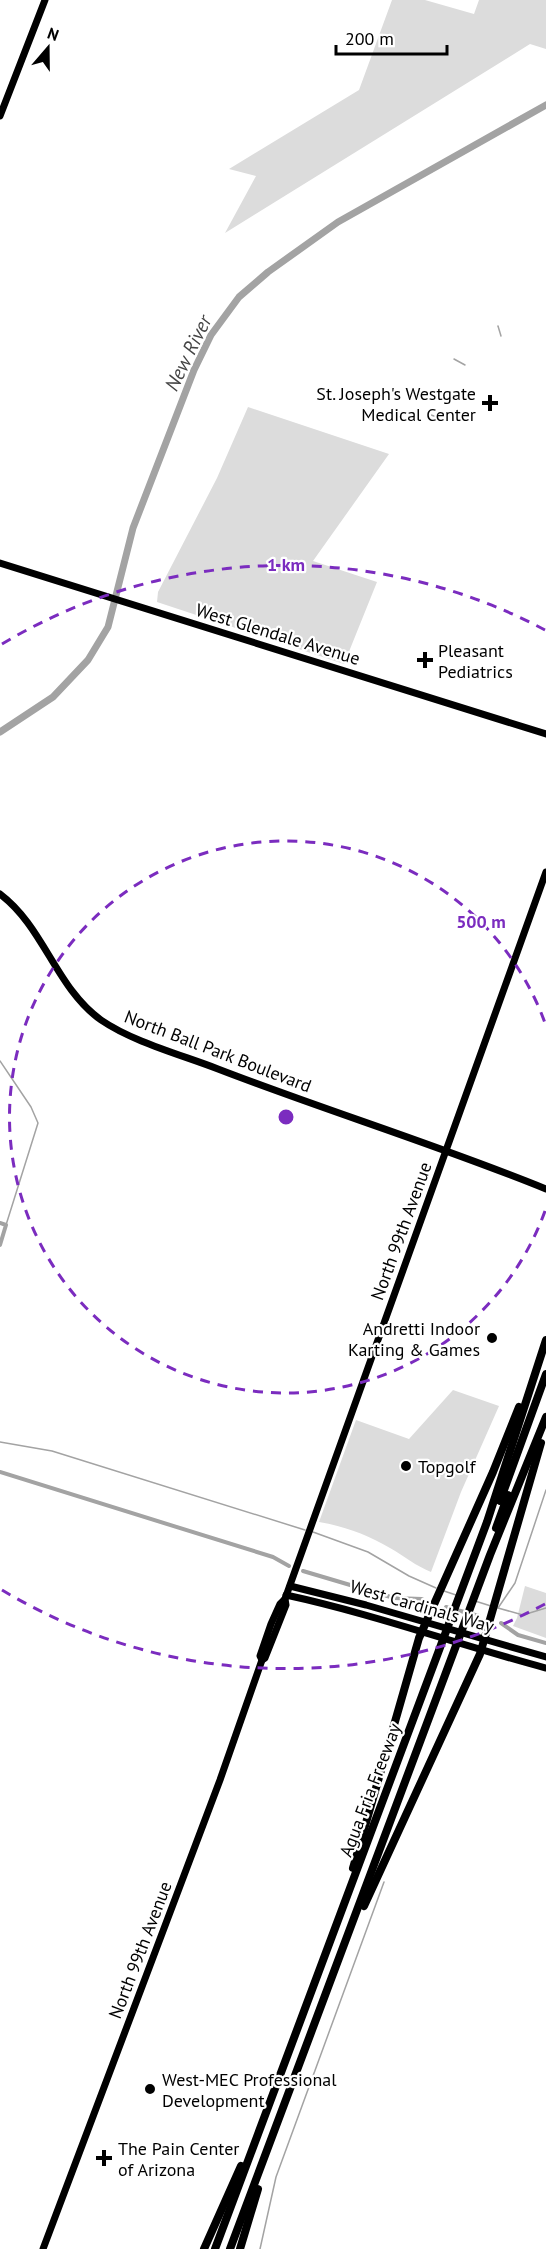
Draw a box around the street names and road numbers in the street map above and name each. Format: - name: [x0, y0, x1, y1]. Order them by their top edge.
- street label: West Glendale Avenue: [193, 598, 363, 670]
- street label: North Ball Park Boulevard: [121, 1005, 315, 1097]
- street label: North 99th Avenue: [365, 1159, 437, 1303]
- street label: West Cardinals Way: [347, 1574, 497, 1638]
- street label: Agua Fria Freeway: [334, 1719, 406, 1860]
- street label: North 99th Avenue: [103, 1878, 177, 2022]

